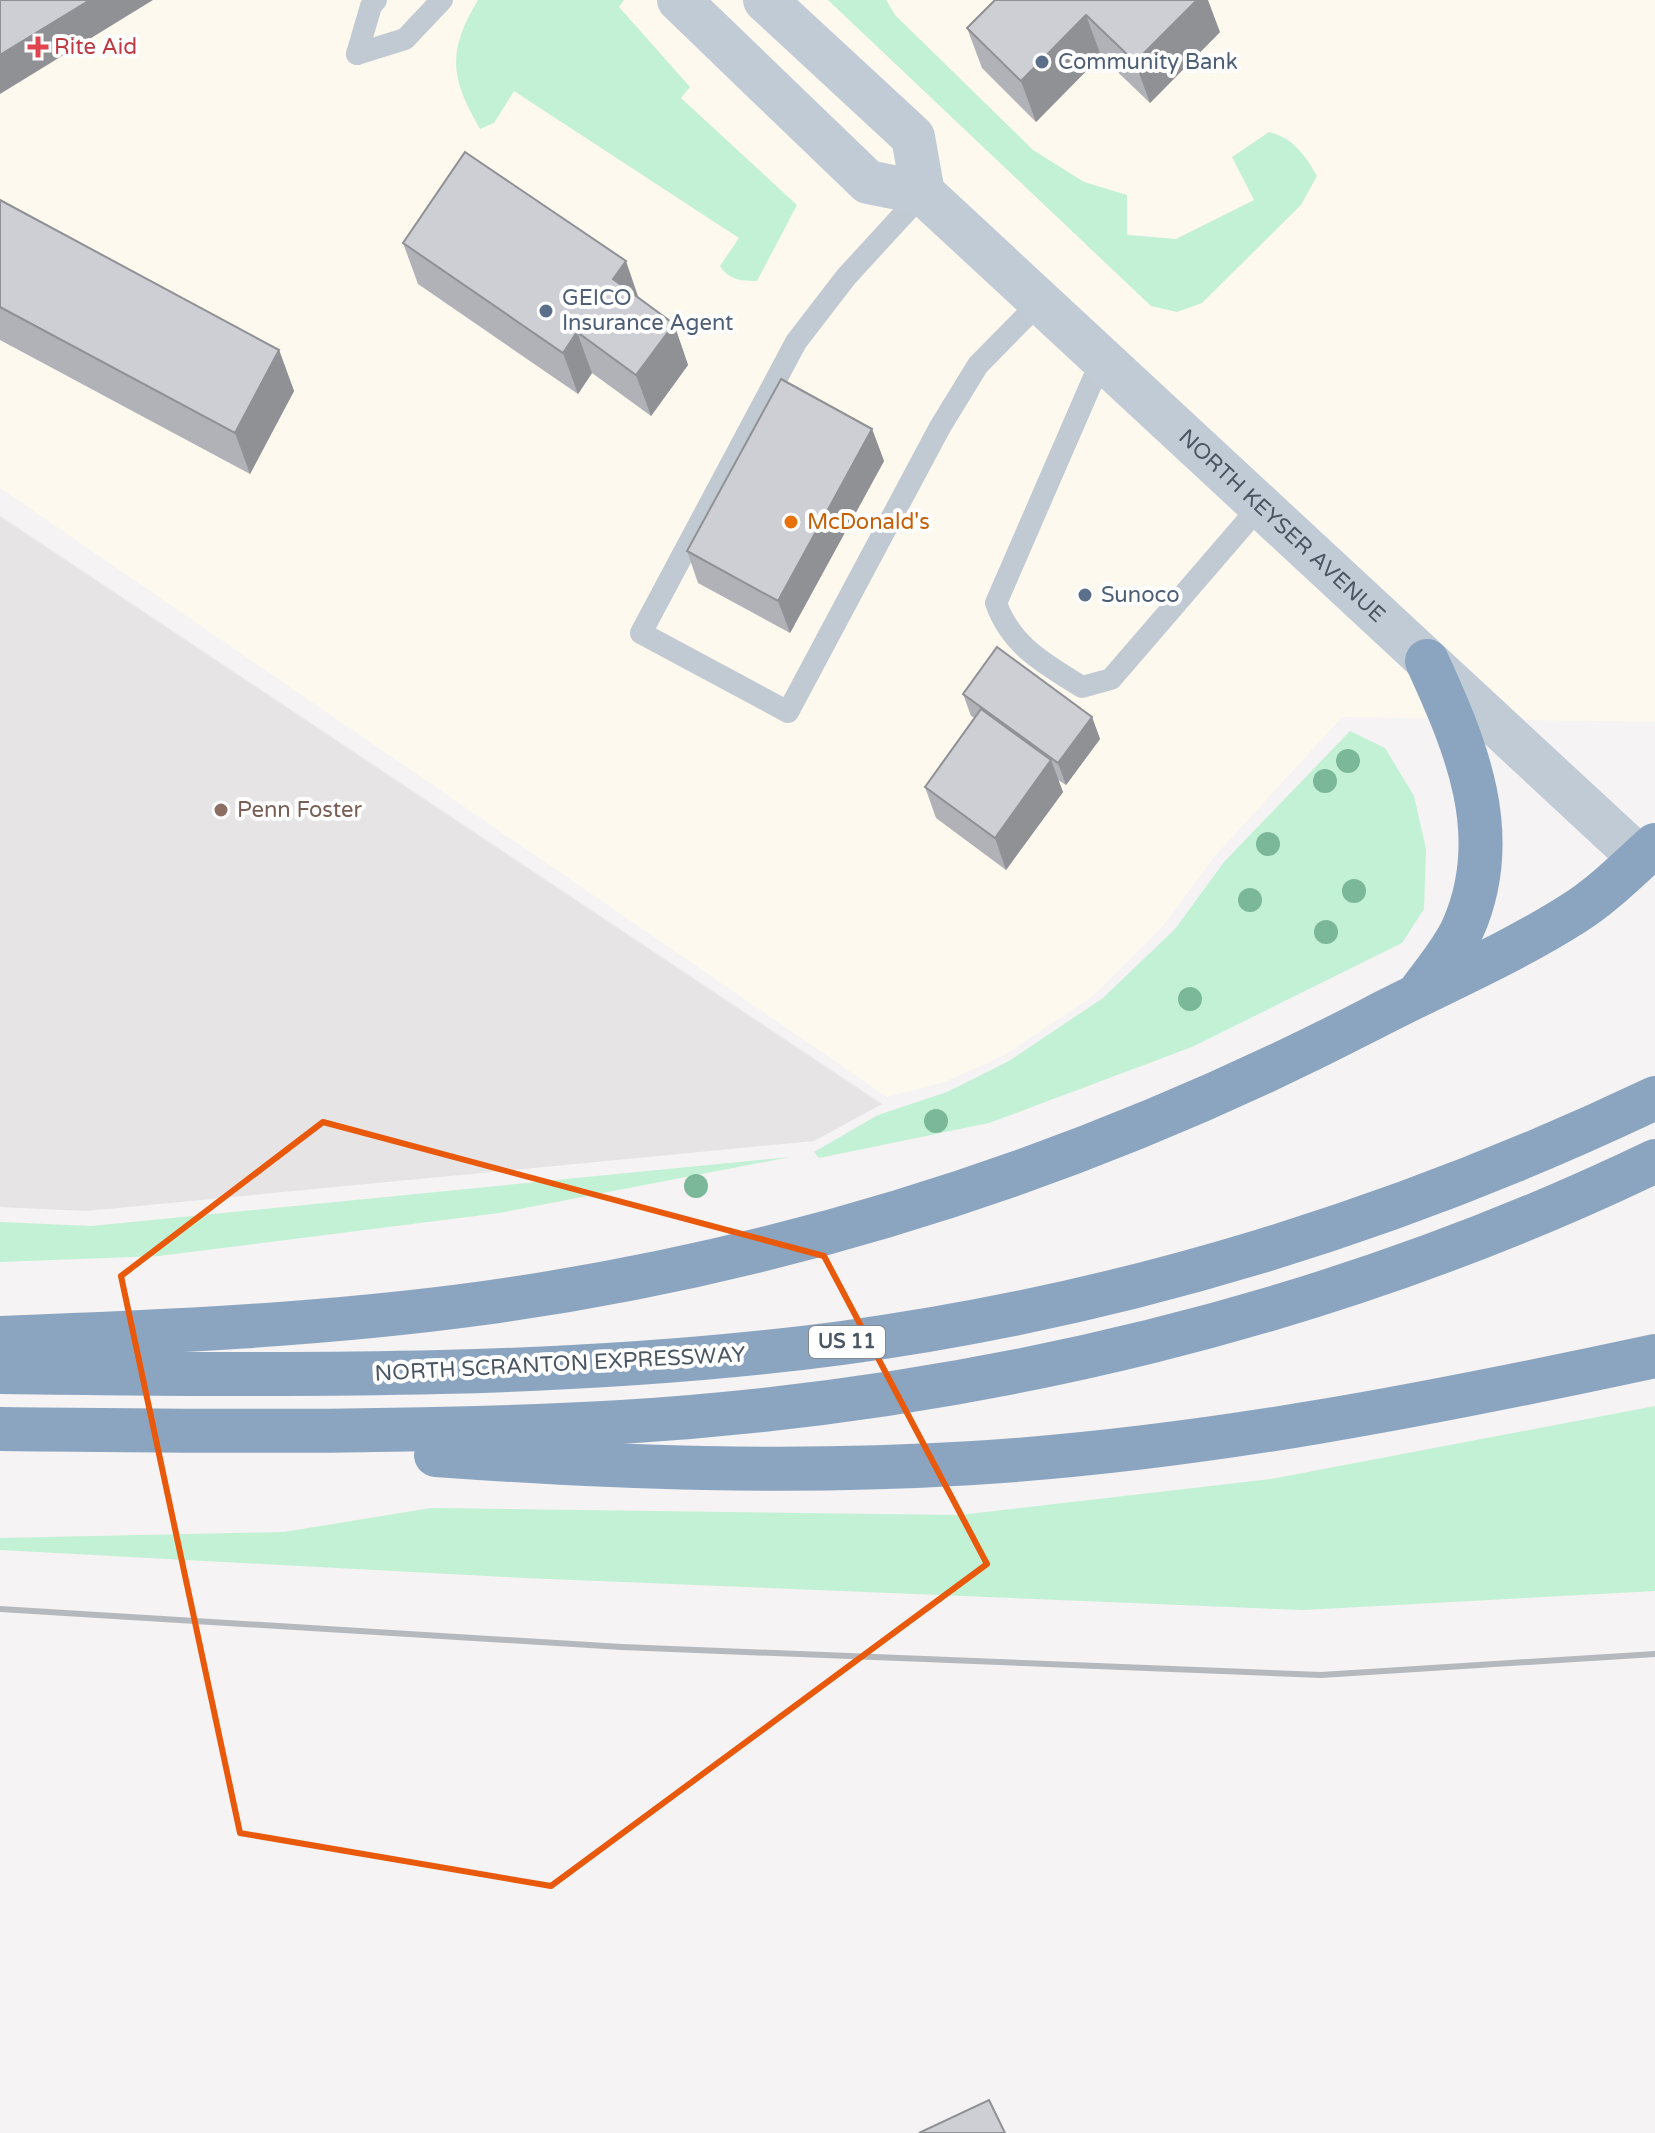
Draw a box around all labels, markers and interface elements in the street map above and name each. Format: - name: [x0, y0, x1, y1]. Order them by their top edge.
- place label: Rite Aid: [54, 34, 137, 60]
- marker: Rite Aid: [29, 38, 47, 56]
- place label: Community Bank: [1058, 49, 1238, 75]
- marker: Community Bank: [1033, 53, 1051, 71]
- place label: GEICO Insurance Agent: [562, 285, 733, 336]
- marker: GEICO Insurance Agent: [537, 302, 555, 320]
- street label: NORTH KEYSER AVENUE: [1173, 424, 1390, 628]
- place label: McDonald's: [807, 509, 930, 535]
- marker: McDonald's: [782, 513, 800, 531]
- place label: Sunoco: [1101, 582, 1180, 608]
- marker: Sunoco: [1076, 586, 1094, 604]
- place label: Penn Foster: [237, 797, 362, 823]
- marker: Penn Foster: [212, 801, 230, 819]
- road number: US 11: [809, 1326, 885, 1358]
- street label: NORTH SCRANTON EXPRESSWAY: [374, 1341, 746, 1387]

